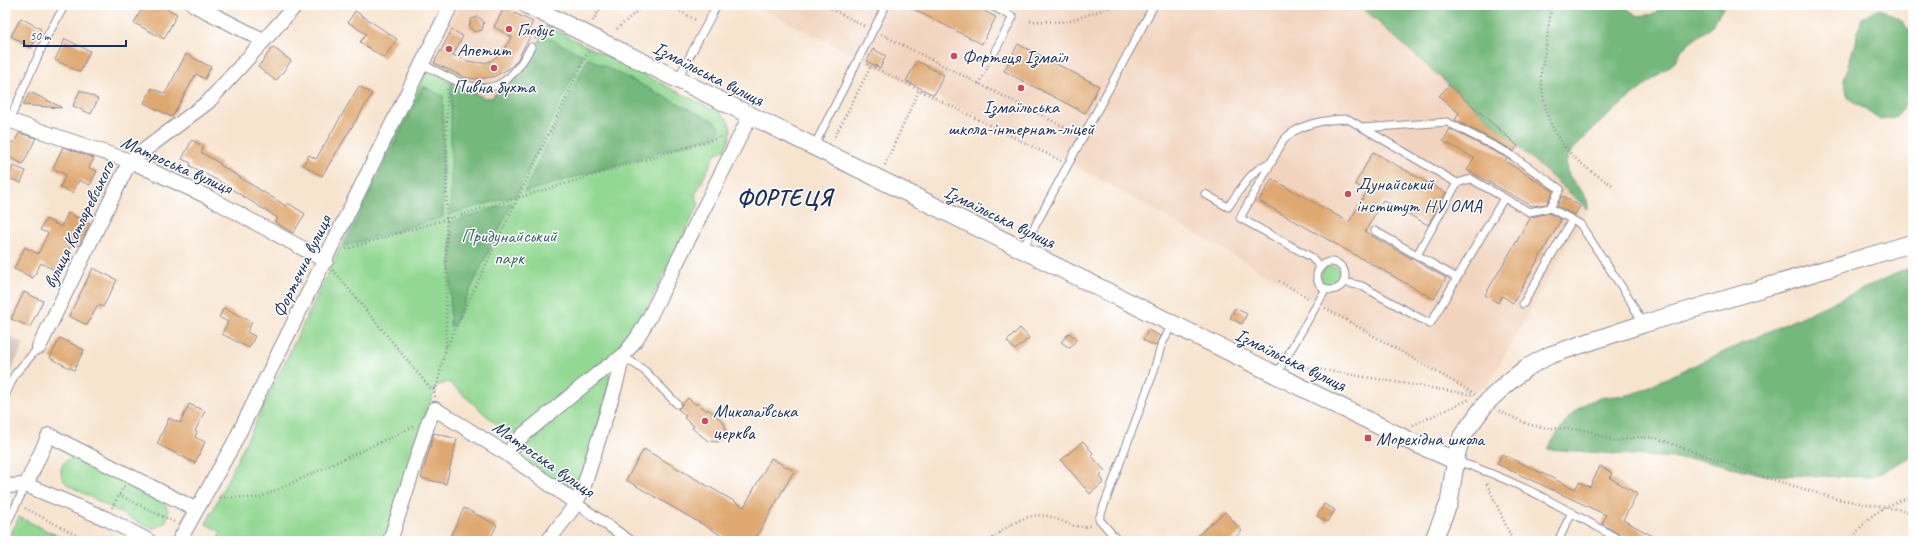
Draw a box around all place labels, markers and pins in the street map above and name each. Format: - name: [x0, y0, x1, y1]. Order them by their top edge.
- place label: Глобус: [517, 18, 555, 42]
- marker: Глобус: [504, 24, 514, 34]
- place label: Апетит: [457, 38, 512, 62]
- marker: Апетит: [444, 44, 454, 54]
- place label: Фортеця Ізмаїл: [962, 45, 1069, 69]
- marker: Фортеця Ізмаїл: [949, 51, 959, 61]
- marker: Пивна бухта: [489, 63, 499, 73]
- place label: Пивна бухта: [453, 75, 537, 99]
- marker: Ізмаїльська школа-інтернат-ліцей: [1016, 83, 1026, 93]
- place label: Ізмаїльська школа-інтернат-ліцей: [948, 95, 1095, 141]
- place label: Дунайський інститут НУ ОМА: [1356, 172, 1483, 218]
- marker: Дунайський інститут НУ ОМА: [1343, 189, 1353, 199]
- place label: Миколаївська церква: [713, 399, 799, 445]
- marker: Миколаївська церква: [700, 416, 710, 426]
- place label: Морехідна школа: [1376, 427, 1486, 451]
- marker: Морехідна школа: [1363, 433, 1373, 443]

